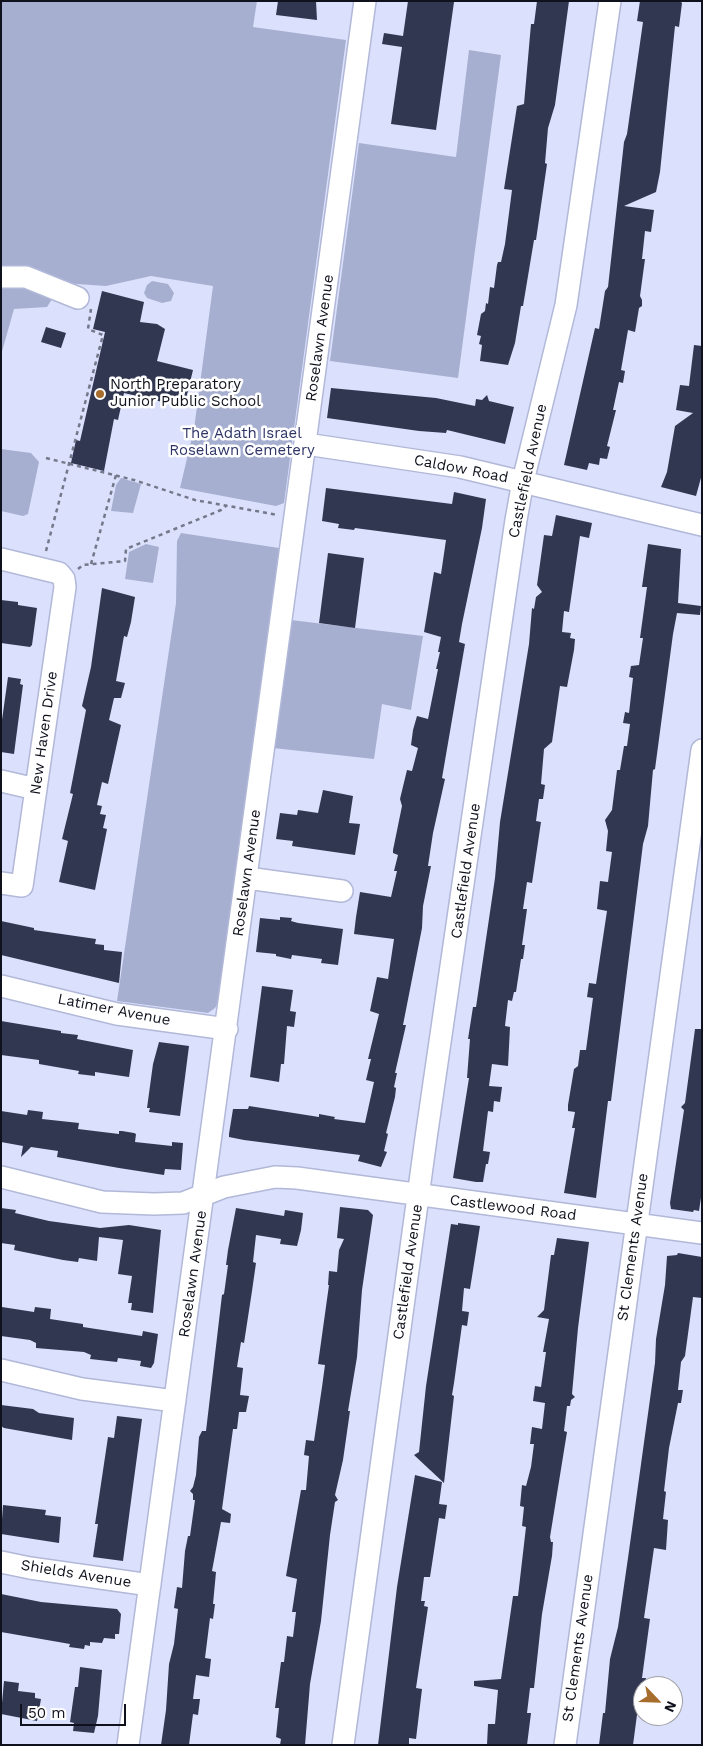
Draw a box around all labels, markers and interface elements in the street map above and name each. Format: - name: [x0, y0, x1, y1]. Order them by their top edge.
- street label: Roselawn Avenue: [302, 273, 338, 403]
- place label: North Preparatory Junior Public School: [110, 376, 261, 411]
- marker: North Preparatory Junior Public School: [94, 388, 106, 400]
- street label: Castlefield Avenue: [505, 402, 551, 540]
- park label: The Adath Israel Roselawn Cemetery: [169, 425, 315, 460]
- street label: Caldow Road: [412, 451, 510, 487]
- street label: New Haven Drive: [26, 670, 62, 796]
- street label: Castlefield Avenue: [448, 802, 484, 940]
- street label: Roselawn Avenue: [229, 808, 265, 938]
- street label: Latimer Avenue: [56, 990, 172, 1030]
- street label: St Clements Avenue: [614, 1172, 652, 1322]
- street label: Castlewood Road: [449, 1191, 577, 1225]
- street label: Castlefield Avenue: [390, 1203, 426, 1341]
- street label: Roselawn Avenue: [175, 1209, 211, 1339]
- street label: Shields Avenue: [19, 1556, 133, 1592]
- street label: St Clements Avenue: [559, 1573, 597, 1723]
- north arrow: [633, 1676, 683, 1726]
- scale bar: [22, 1694, 129, 1726]
- text: N: [661, 1699, 680, 1715]
- text: 50 m: [28, 1704, 65, 1722]

